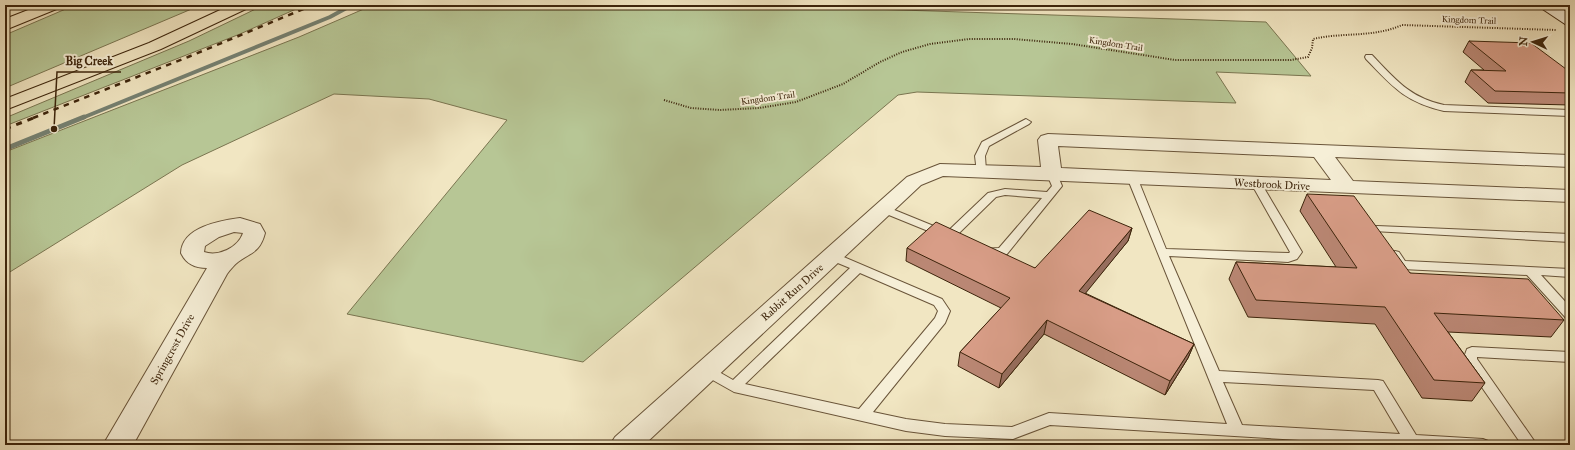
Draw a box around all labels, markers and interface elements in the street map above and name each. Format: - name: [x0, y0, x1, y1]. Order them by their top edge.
- street label: Kingdom Trail: [1442, 13, 1497, 27]
- north arrow: [1513, 22, 1553, 62]
- street label: Kingdom Trail: [1088, 34, 1144, 54]
- text: N: [1517, 36, 1530, 46]
- callout: Big Creek: [57, 48, 121, 72]
- text: Big Creek: [65, 54, 113, 69]
- street label: Kingdom Trail: [740, 88, 796, 108]
- street label: Westbrook Drive: [1234, 176, 1311, 193]
- street label: Rabbit Run Drive: [758, 261, 827, 324]
- street label: Springcrest Drive: [148, 311, 197, 387]

